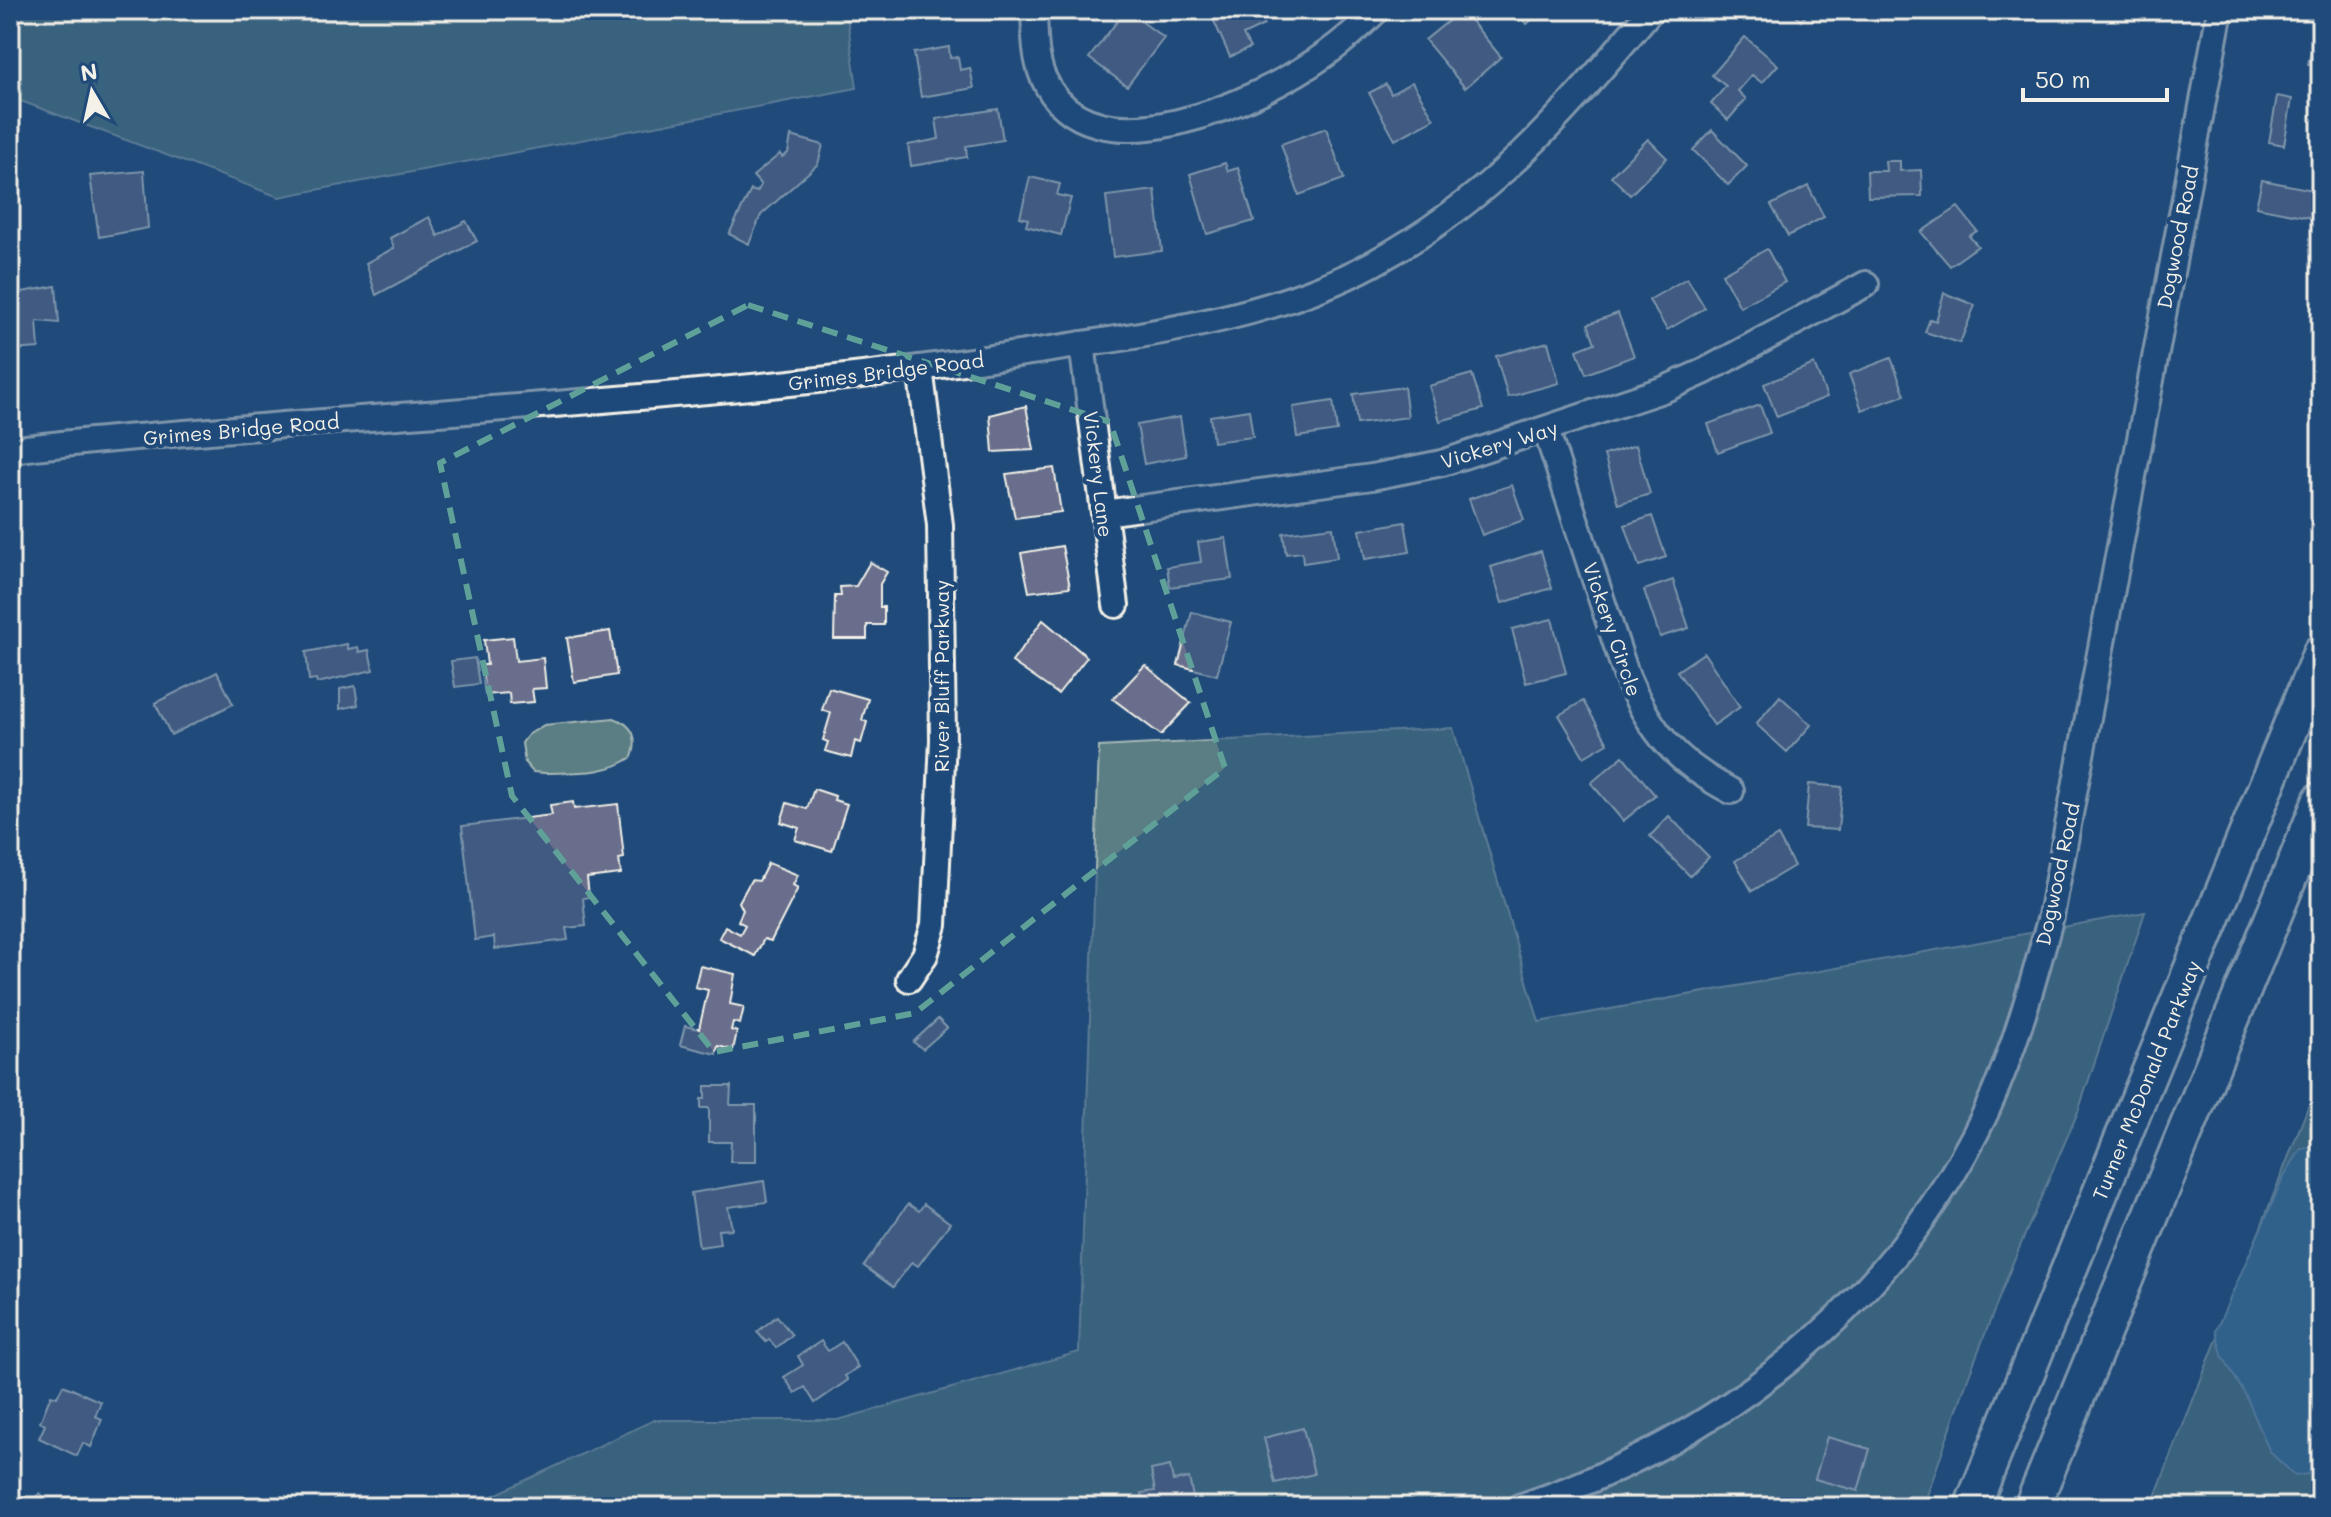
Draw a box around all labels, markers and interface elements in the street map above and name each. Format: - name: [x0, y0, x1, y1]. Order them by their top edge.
- north arrow: [52, 52, 132, 132]
- scale bar: [2023, 52, 2167, 102]
- text: N: [78, 56, 99, 87]
- text: 50 m: [2035, 63, 2091, 94]
- street label: Dogwood Road: [2150, 163, 2204, 311]
- street label: Grimes Bridge Road: [787, 346, 985, 396]
- street label: Grimes Bridge Road: [142, 407, 340, 451]
- street label: Vickery Lane: [1078, 409, 1120, 539]
- street label: Vickery Way: [1437, 414, 1561, 474]
- street label: Vickery Circle: [1578, 558, 1648, 700]
- street label: River Bluff Parkway: [928, 580, 954, 772]
- street label: Dogwood Road: [2029, 800, 2085, 948]
- street label: Turner McDonald Parkway: [2086, 956, 2206, 1204]

